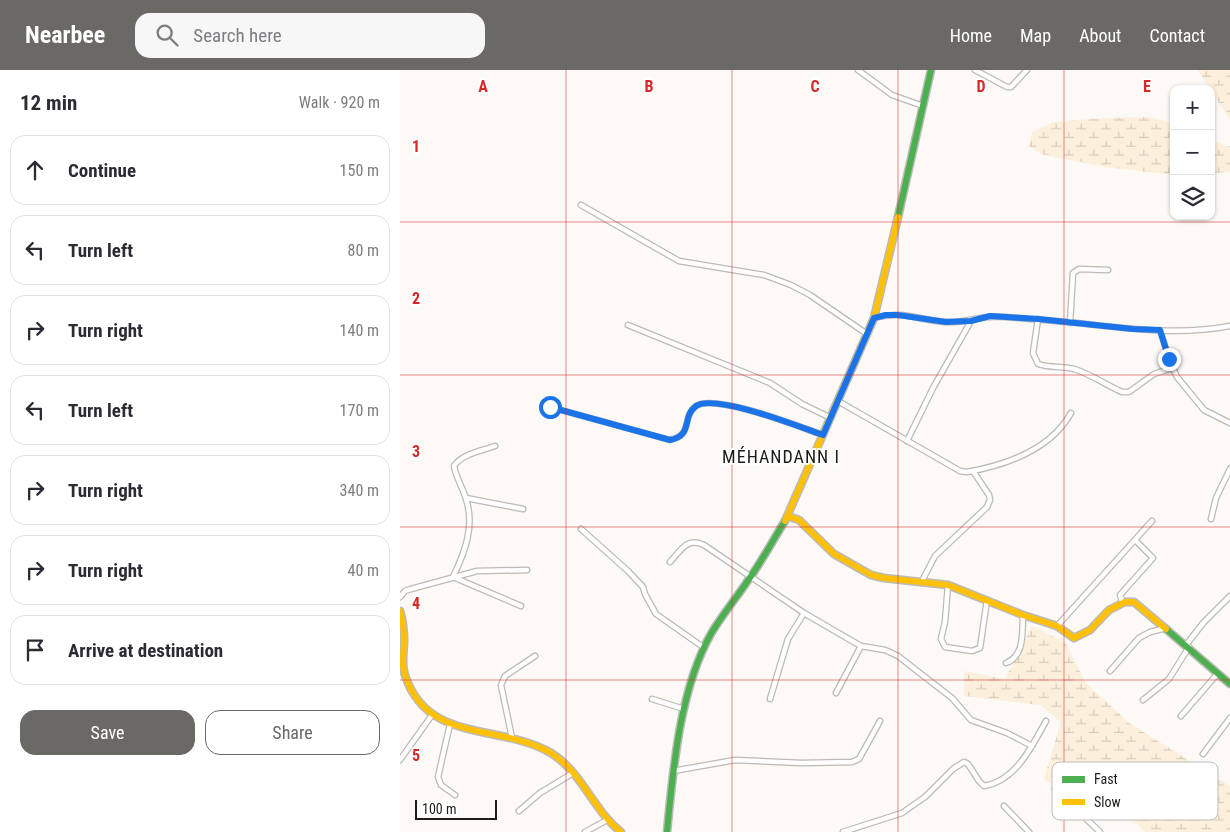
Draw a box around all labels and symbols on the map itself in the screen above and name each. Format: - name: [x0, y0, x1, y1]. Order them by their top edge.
- text: A: [478, 77, 488, 96]
- text: B: [645, 77, 654, 96]
- text: C: [810, 77, 820, 96]
- text: D: [976, 77, 986, 96]
- text: E: [1143, 77, 1151, 96]
- text: 1: [412, 137, 420, 156]
- text: 2: [412, 289, 420, 308]
- route end: [1158, 348, 1181, 371]
- route start: [539, 396, 562, 419]
- text: 3: [412, 442, 420, 461]
- district label: MÉHANDANN I: [722, 446, 840, 467]
- text: 4: [412, 594, 420, 613]
- text: 5: [412, 746, 420, 765]
- legend: [1052, 762, 1218, 820]
- text: Fast: [1094, 771, 1118, 787]
- text: Slow: [1094, 794, 1121, 810]
- scale bar: [415, 797, 498, 820]

